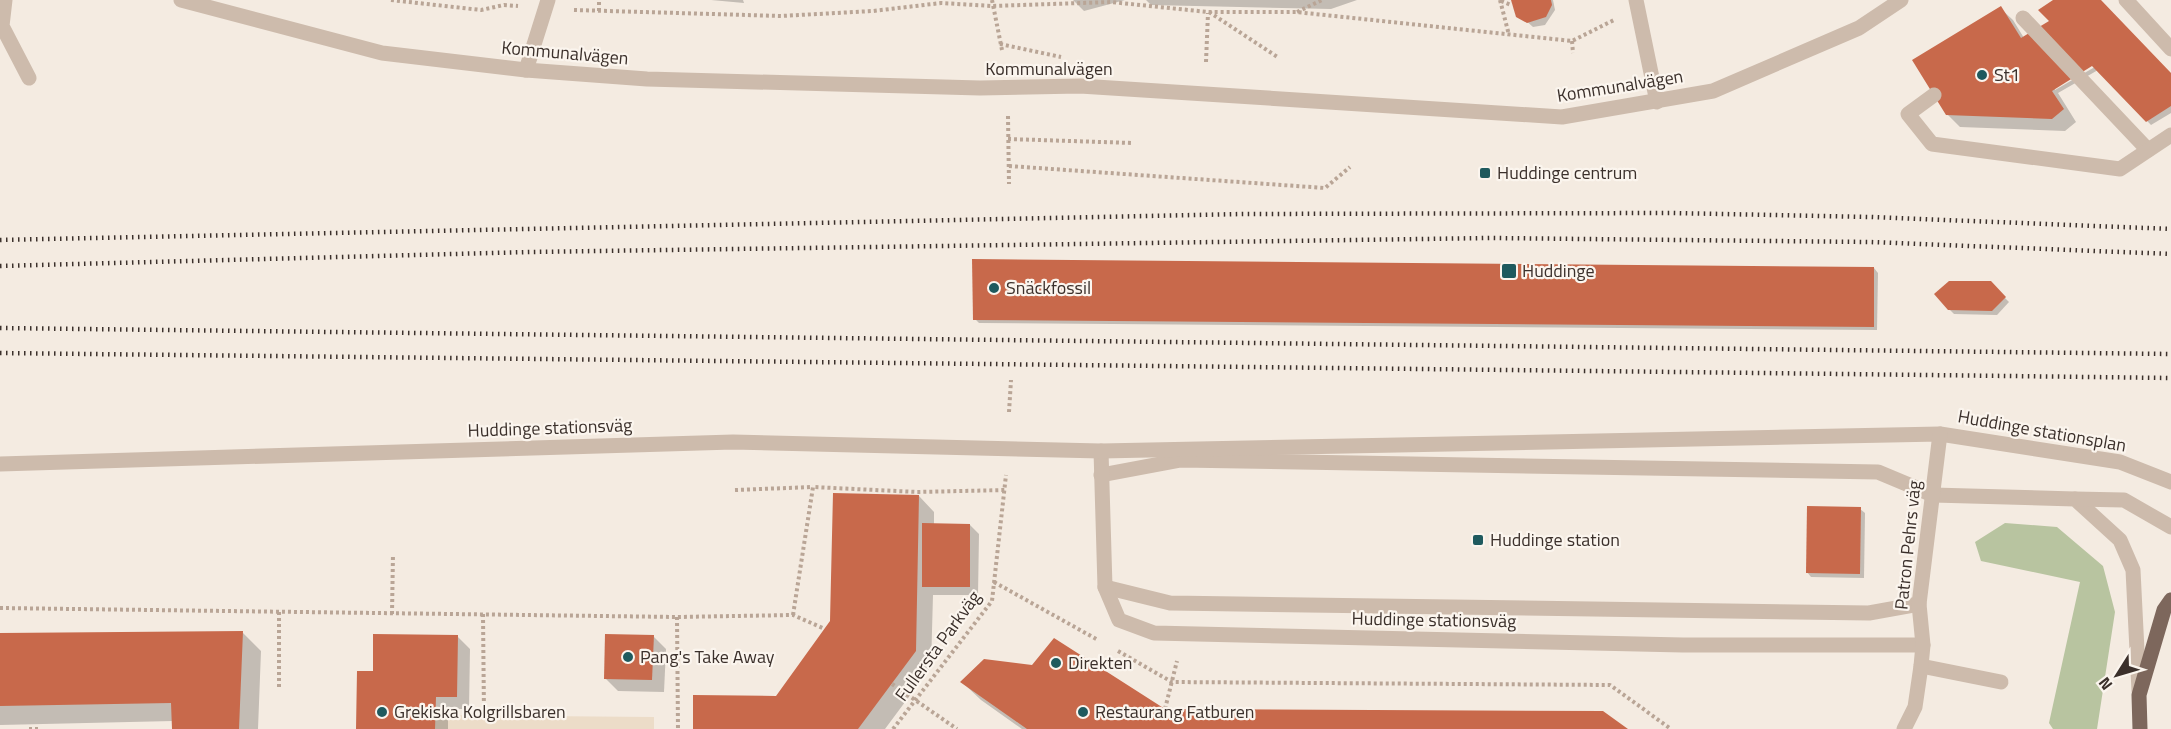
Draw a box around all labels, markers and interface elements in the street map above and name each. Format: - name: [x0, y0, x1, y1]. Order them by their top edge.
- street label: Kommunalvägen: [500, 33, 630, 72]
- street label: Kommunalvägen: [985, 55, 1113, 82]
- place label: St1: [1994, 61, 2020, 88]
- street label: Kommunalvägen: [1555, 62, 1685, 109]
- marker: St1: [1975, 68, 1989, 82]
- place label: Huddinge centrum: [1497, 159, 1637, 186]
- marker: Huddinge centrum: [1478, 166, 1492, 180]
- place label: Huddinge: [1522, 257, 1595, 284]
- marker: Huddinge: [1500, 262, 1518, 280]
- place label: Snäckfossil: [1006, 274, 1091, 301]
- marker: Snäckfossil: [987, 281, 1001, 295]
- street label: Huddinge stationsplan: [1956, 402, 2128, 459]
- street label: Huddinge stationsväg: [467, 411, 633, 444]
- street label: Patron Pehrs väg: [1887, 479, 1928, 611]
- place label: Huddinge station: [1490, 526, 1620, 553]
- marker: Huddinge station: [1471, 533, 1485, 547]
- street label: Fullersta Parkväg: [888, 585, 987, 707]
- street label: Huddinge stationsväg: [1351, 605, 1517, 634]
- place label: Pang's Take Away: [640, 643, 775, 670]
- north arrow: [2087, 645, 2147, 705]
- place label: Direkten: [1068, 649, 1132, 676]
- marker: Pang's Take Away: [621, 650, 635, 664]
- marker: Direkten: [1049, 656, 1063, 670]
- text: N: [2092, 672, 2118, 696]
- place label: Grekiska Kolgrillsbaren: [394, 698, 566, 725]
- place label: Restaurang Fatburen: [1095, 698, 1254, 725]
- marker: Grekiska Kolgrillsbaren: [375, 705, 389, 719]
- marker: Restaurang Fatburen: [1076, 705, 1090, 719]

